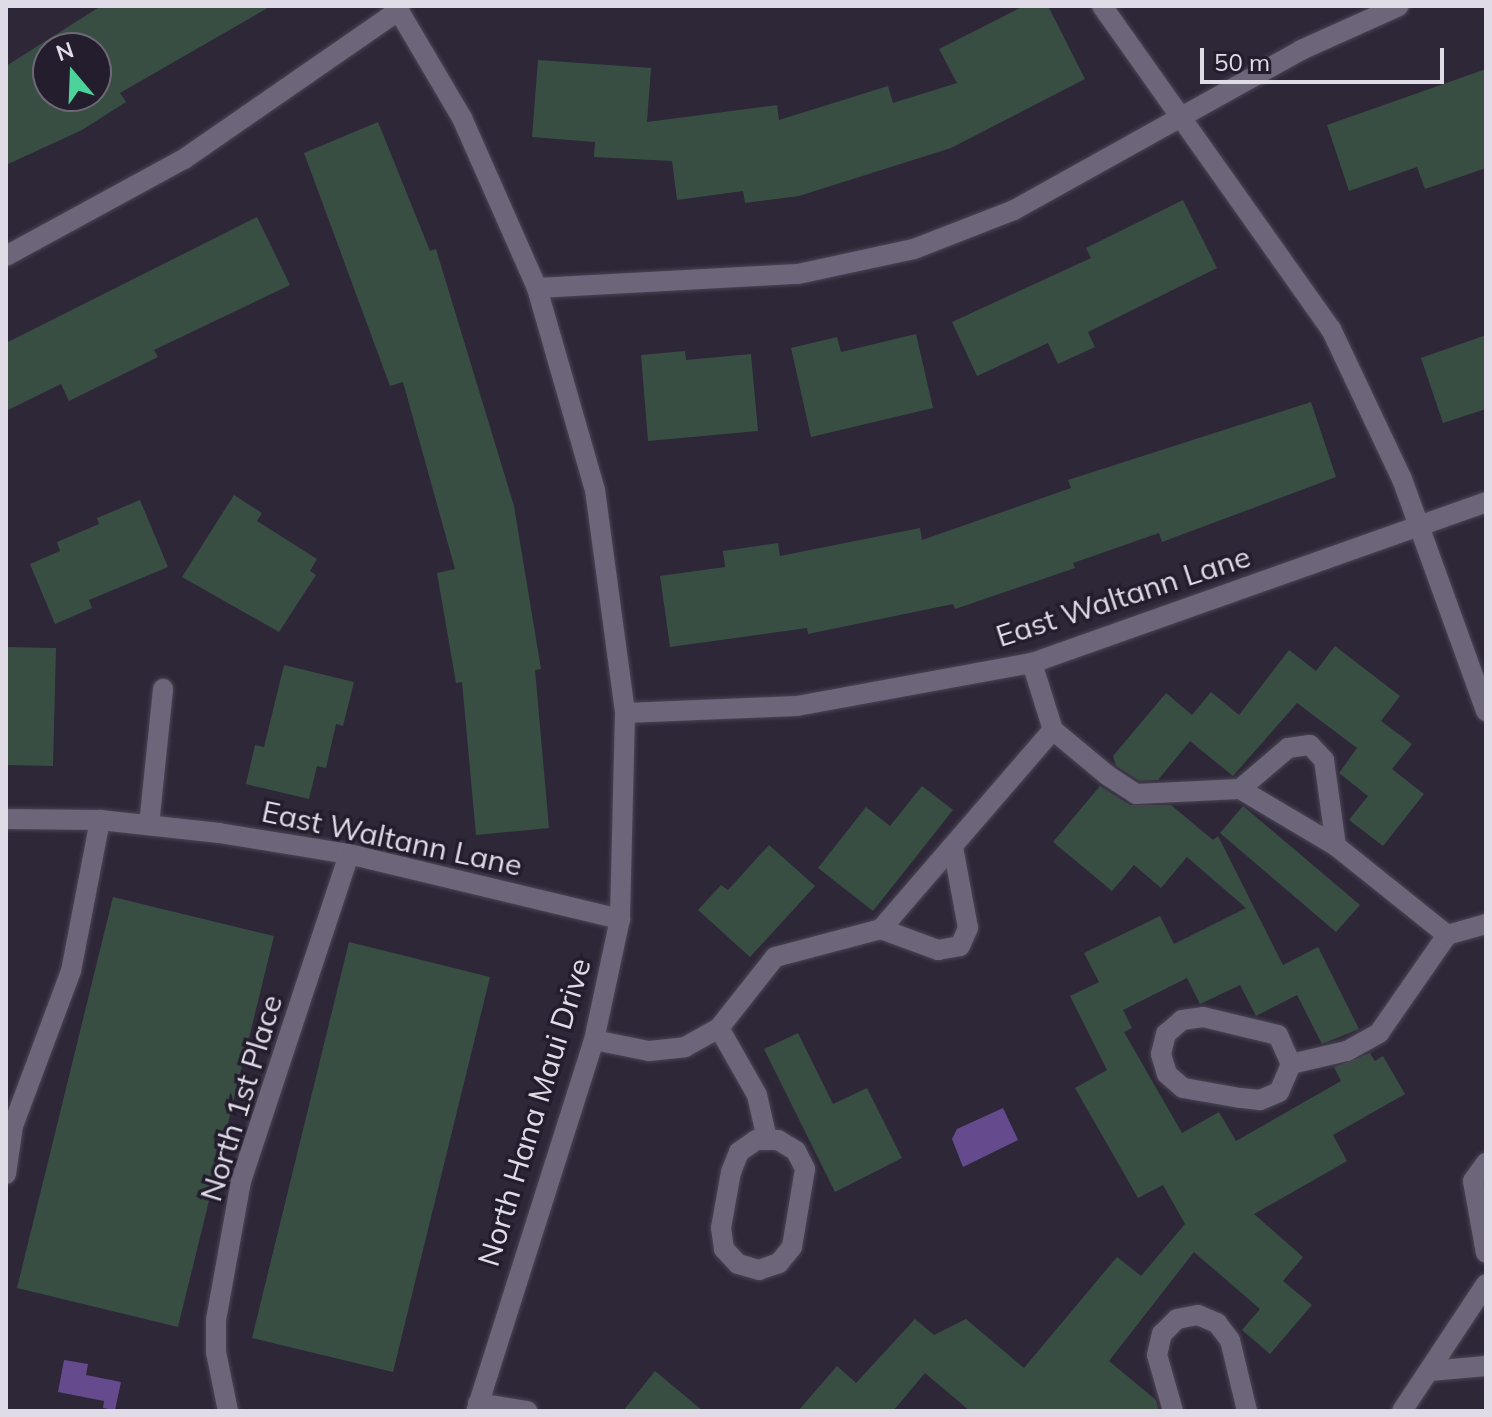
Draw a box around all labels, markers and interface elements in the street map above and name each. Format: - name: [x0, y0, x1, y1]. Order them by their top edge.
- north arrow: [32, 32, 112, 112]
- scale bar: [1204, 32, 1448, 82]
- text: N: [52, 35, 77, 67]
- text: 50 m: [1214, 47, 1270, 77]
- street label: East Waltann Lane: [991, 538, 1255, 654]
- street label: East Waltann Lane: [259, 793, 525, 883]
- street label: North Hana Maui Drive: [470, 954, 598, 1270]
- street label: North 1st Place: [193, 991, 289, 1205]

